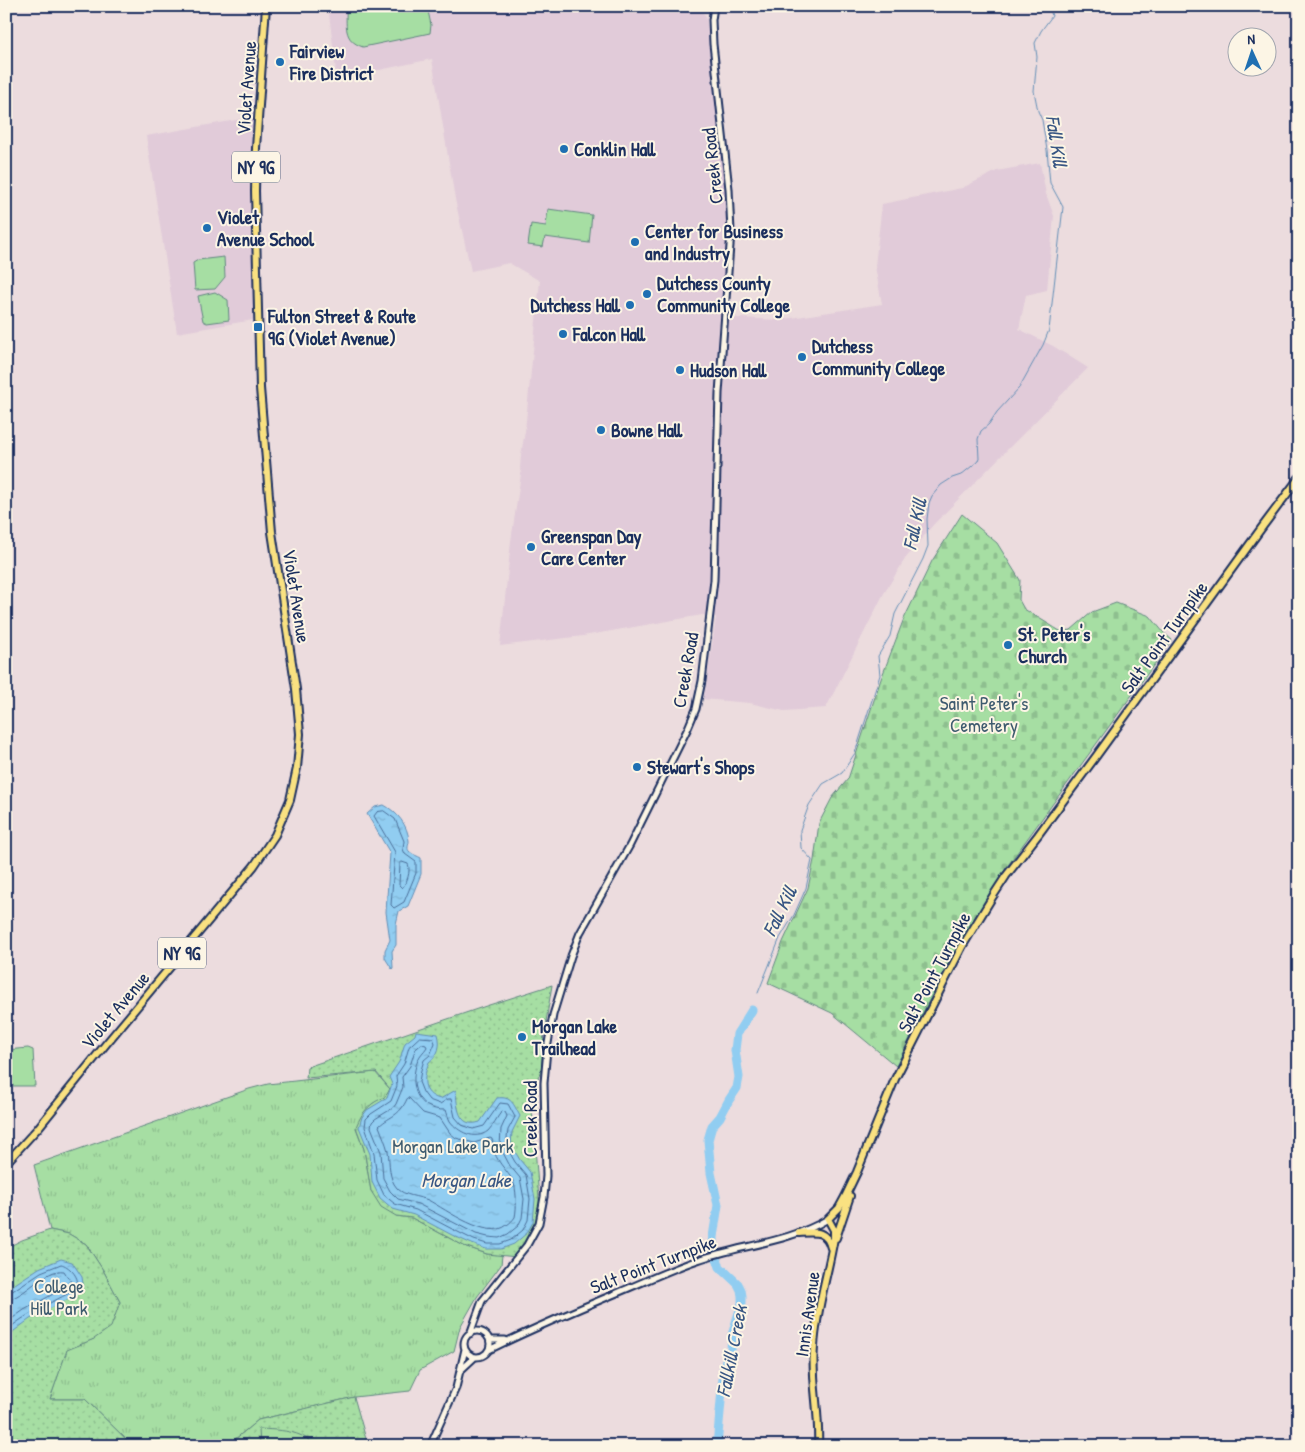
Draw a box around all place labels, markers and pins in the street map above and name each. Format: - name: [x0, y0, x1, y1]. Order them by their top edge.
- place label: Fairview Fire District: [289, 38, 375, 86]
- marker: Fairview Fire District: [274, 56, 286, 68]
- place label: Conklin Hall: [574, 136, 656, 162]
- marker: Conklin Hall: [558, 143, 570, 155]
- place label: Violet Avenue School: [217, 204, 315, 252]
- place label: Center for Business and Industry: [645, 218, 784, 267]
- marker: Violet Avenue School: [201, 222, 213, 234]
- marker: Center for Business and Industry: [629, 236, 641, 248]
- place label: Dutchess County Community College: [657, 270, 791, 319]
- marker: Dutchess County Community College: [641, 288, 653, 300]
- place label: Dutchess Hall: [530, 292, 621, 318]
- marker: Dutchess Hall: [624, 299, 636, 311]
- place label: Fulton Street & Route 9G (Violet Avenue): [267, 303, 416, 351]
- marker: Fulton Street & Route 9G (Violet Avenue): [252, 321, 264, 333]
- place label: Falcon Hall: [572, 321, 646, 347]
- marker: Falcon Hall: [557, 328, 569, 340]
- place label: Dutchess Community College: [812, 333, 946, 382]
- marker: Dutchess Community College: [796, 351, 808, 363]
- place label: Hudson Hall: [690, 357, 767, 383]
- marker: Hudson Hall: [674, 364, 686, 376]
- place label: Bowne Hall: [611, 417, 683, 443]
- marker: Bowne Hall: [595, 424, 607, 436]
- place label: Greenspan Day Care Center: [541, 523, 642, 571]
- marker: Greenspan Day Care Center: [525, 541, 537, 553]
- place label: St. Peter's Church: [1018, 621, 1091, 669]
- marker: St. Peter's Church: [1002, 639, 1014, 651]
- place label: Stewart's Shops: [647, 754, 755, 781]
- marker: Stewart's Shops: [631, 761, 643, 773]
- place label: Morgan Lake Trailhead: [531, 1013, 618, 1061]
- marker: Morgan Lake Trailhead: [516, 1031, 528, 1043]

